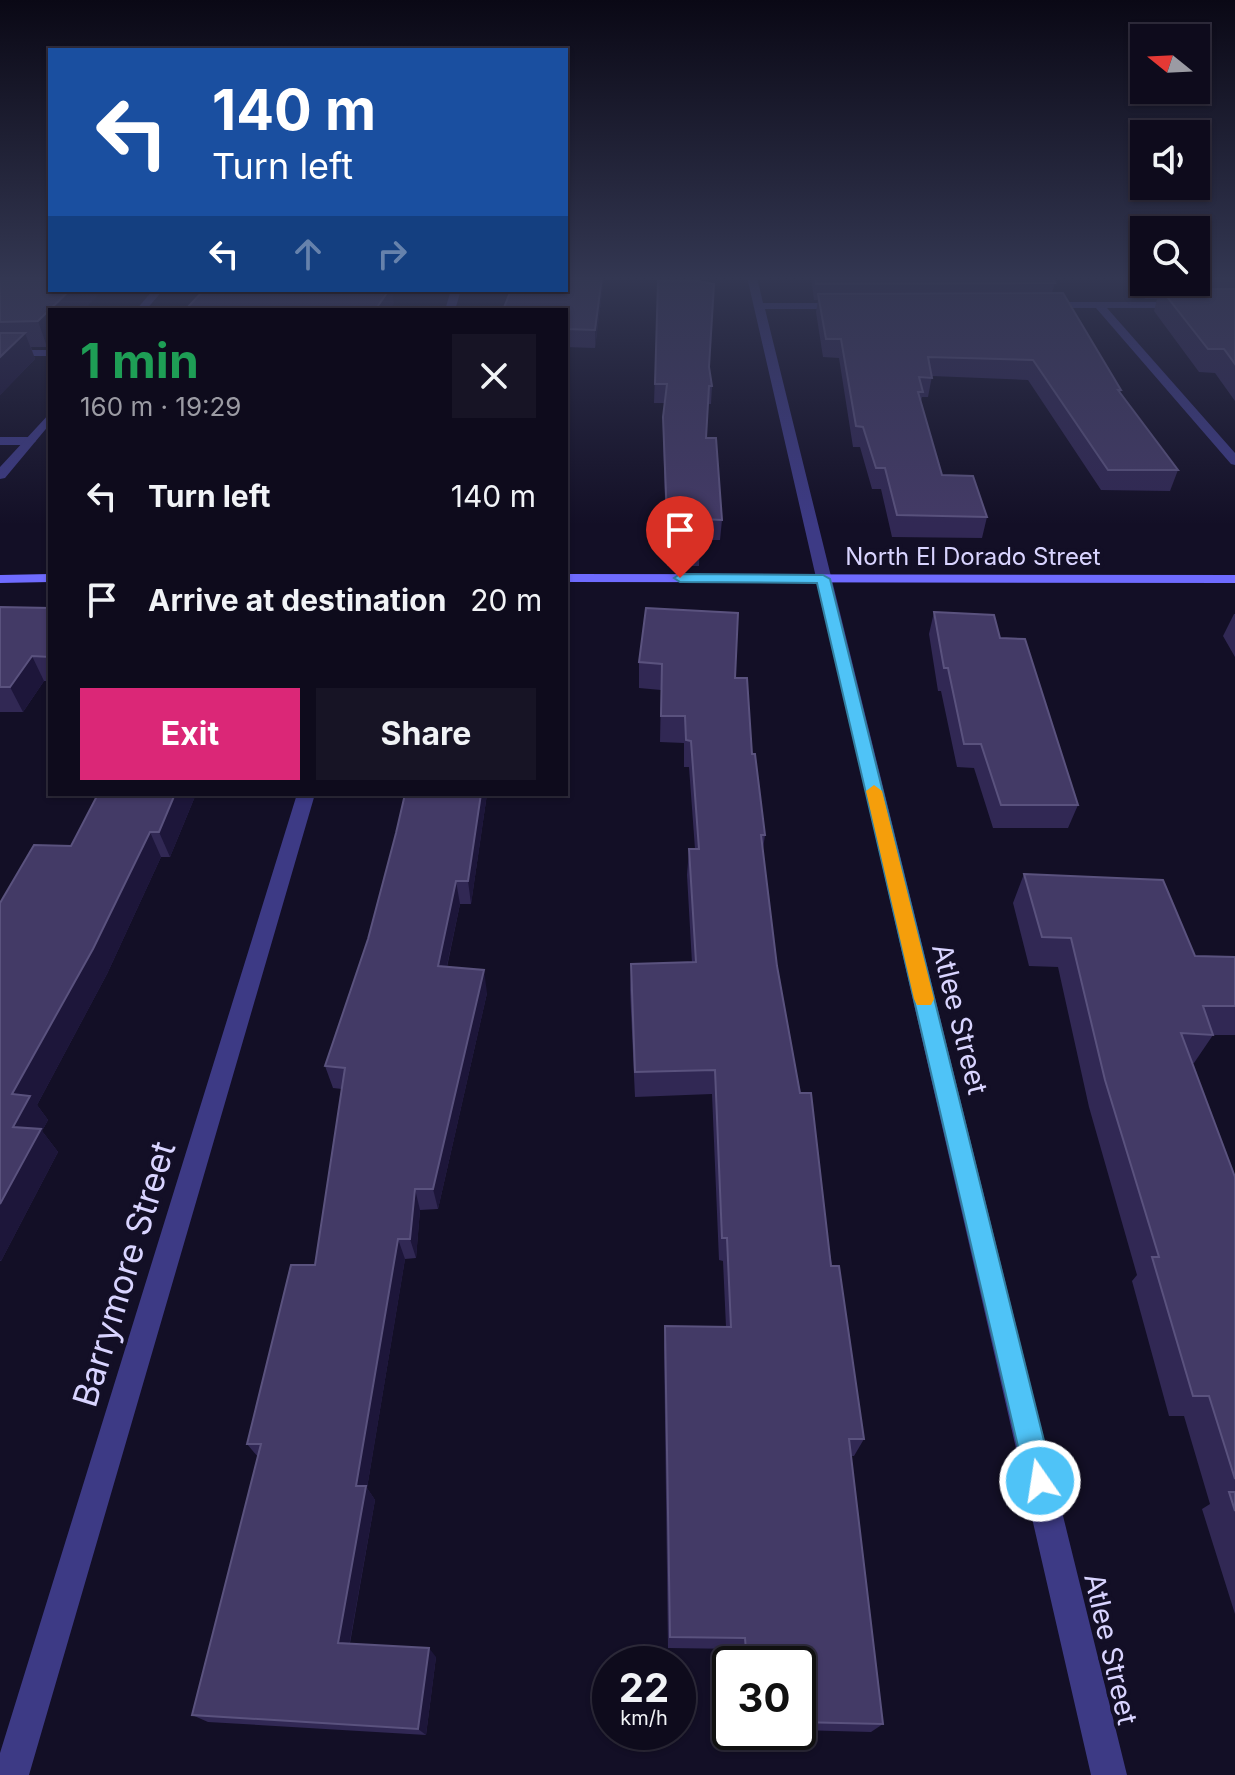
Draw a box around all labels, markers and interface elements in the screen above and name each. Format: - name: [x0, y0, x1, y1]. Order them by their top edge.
- north arrow: [1130, 24, 1210, 104]
- map controls: [1130, 24, 1210, 296]
- text: 140 m: [212, 76, 376, 144]
- icon: left: [80, 80, 184, 184]
- button: sound: [1130, 120, 1210, 200]
- text: Turn left: [212, 144, 353, 188]
- button: search: [1130, 216, 1210, 296]
- icon: left: [202, 232, 246, 276]
- icon: ahead: [286, 232, 330, 276]
- icon: right: [370, 232, 414, 276]
- text: 1 min: [80, 331, 199, 390]
- button: close: [452, 334, 536, 418]
- text: 160 m · 19:29: [80, 391, 241, 422]
- icon: left: [80, 474, 124, 518]
- text: Turn left: [148, 478, 270, 514]
- text: 140 m: [451, 478, 536, 514]
- pin: [646, 496, 714, 578]
- icon: arrive: [658, 508, 702, 552]
- street label: North El Dorado Street: [845, 542, 1101, 571]
- icon: arrive: [80, 578, 124, 622]
- text: Arrive at destination: [148, 582, 446, 618]
- text: 20 m: [470, 582, 542, 618]
- button: Exit: [80, 688, 300, 780]
- button: Share: [316, 688, 536, 780]
- street label: Atlee Street: [925, 940, 995, 1098]
- street label: Barrymore Street: [64, 1136, 183, 1411]
- position arrow: [998, 1439, 1082, 1523]
- street label: Atlee Street: [1077, 1570, 1145, 1728]
- speed limit sign: 30: [712, 1646, 816, 1750]
- text: 22: [619, 1663, 669, 1712]
- text: km/h: [620, 1706, 668, 1730]

